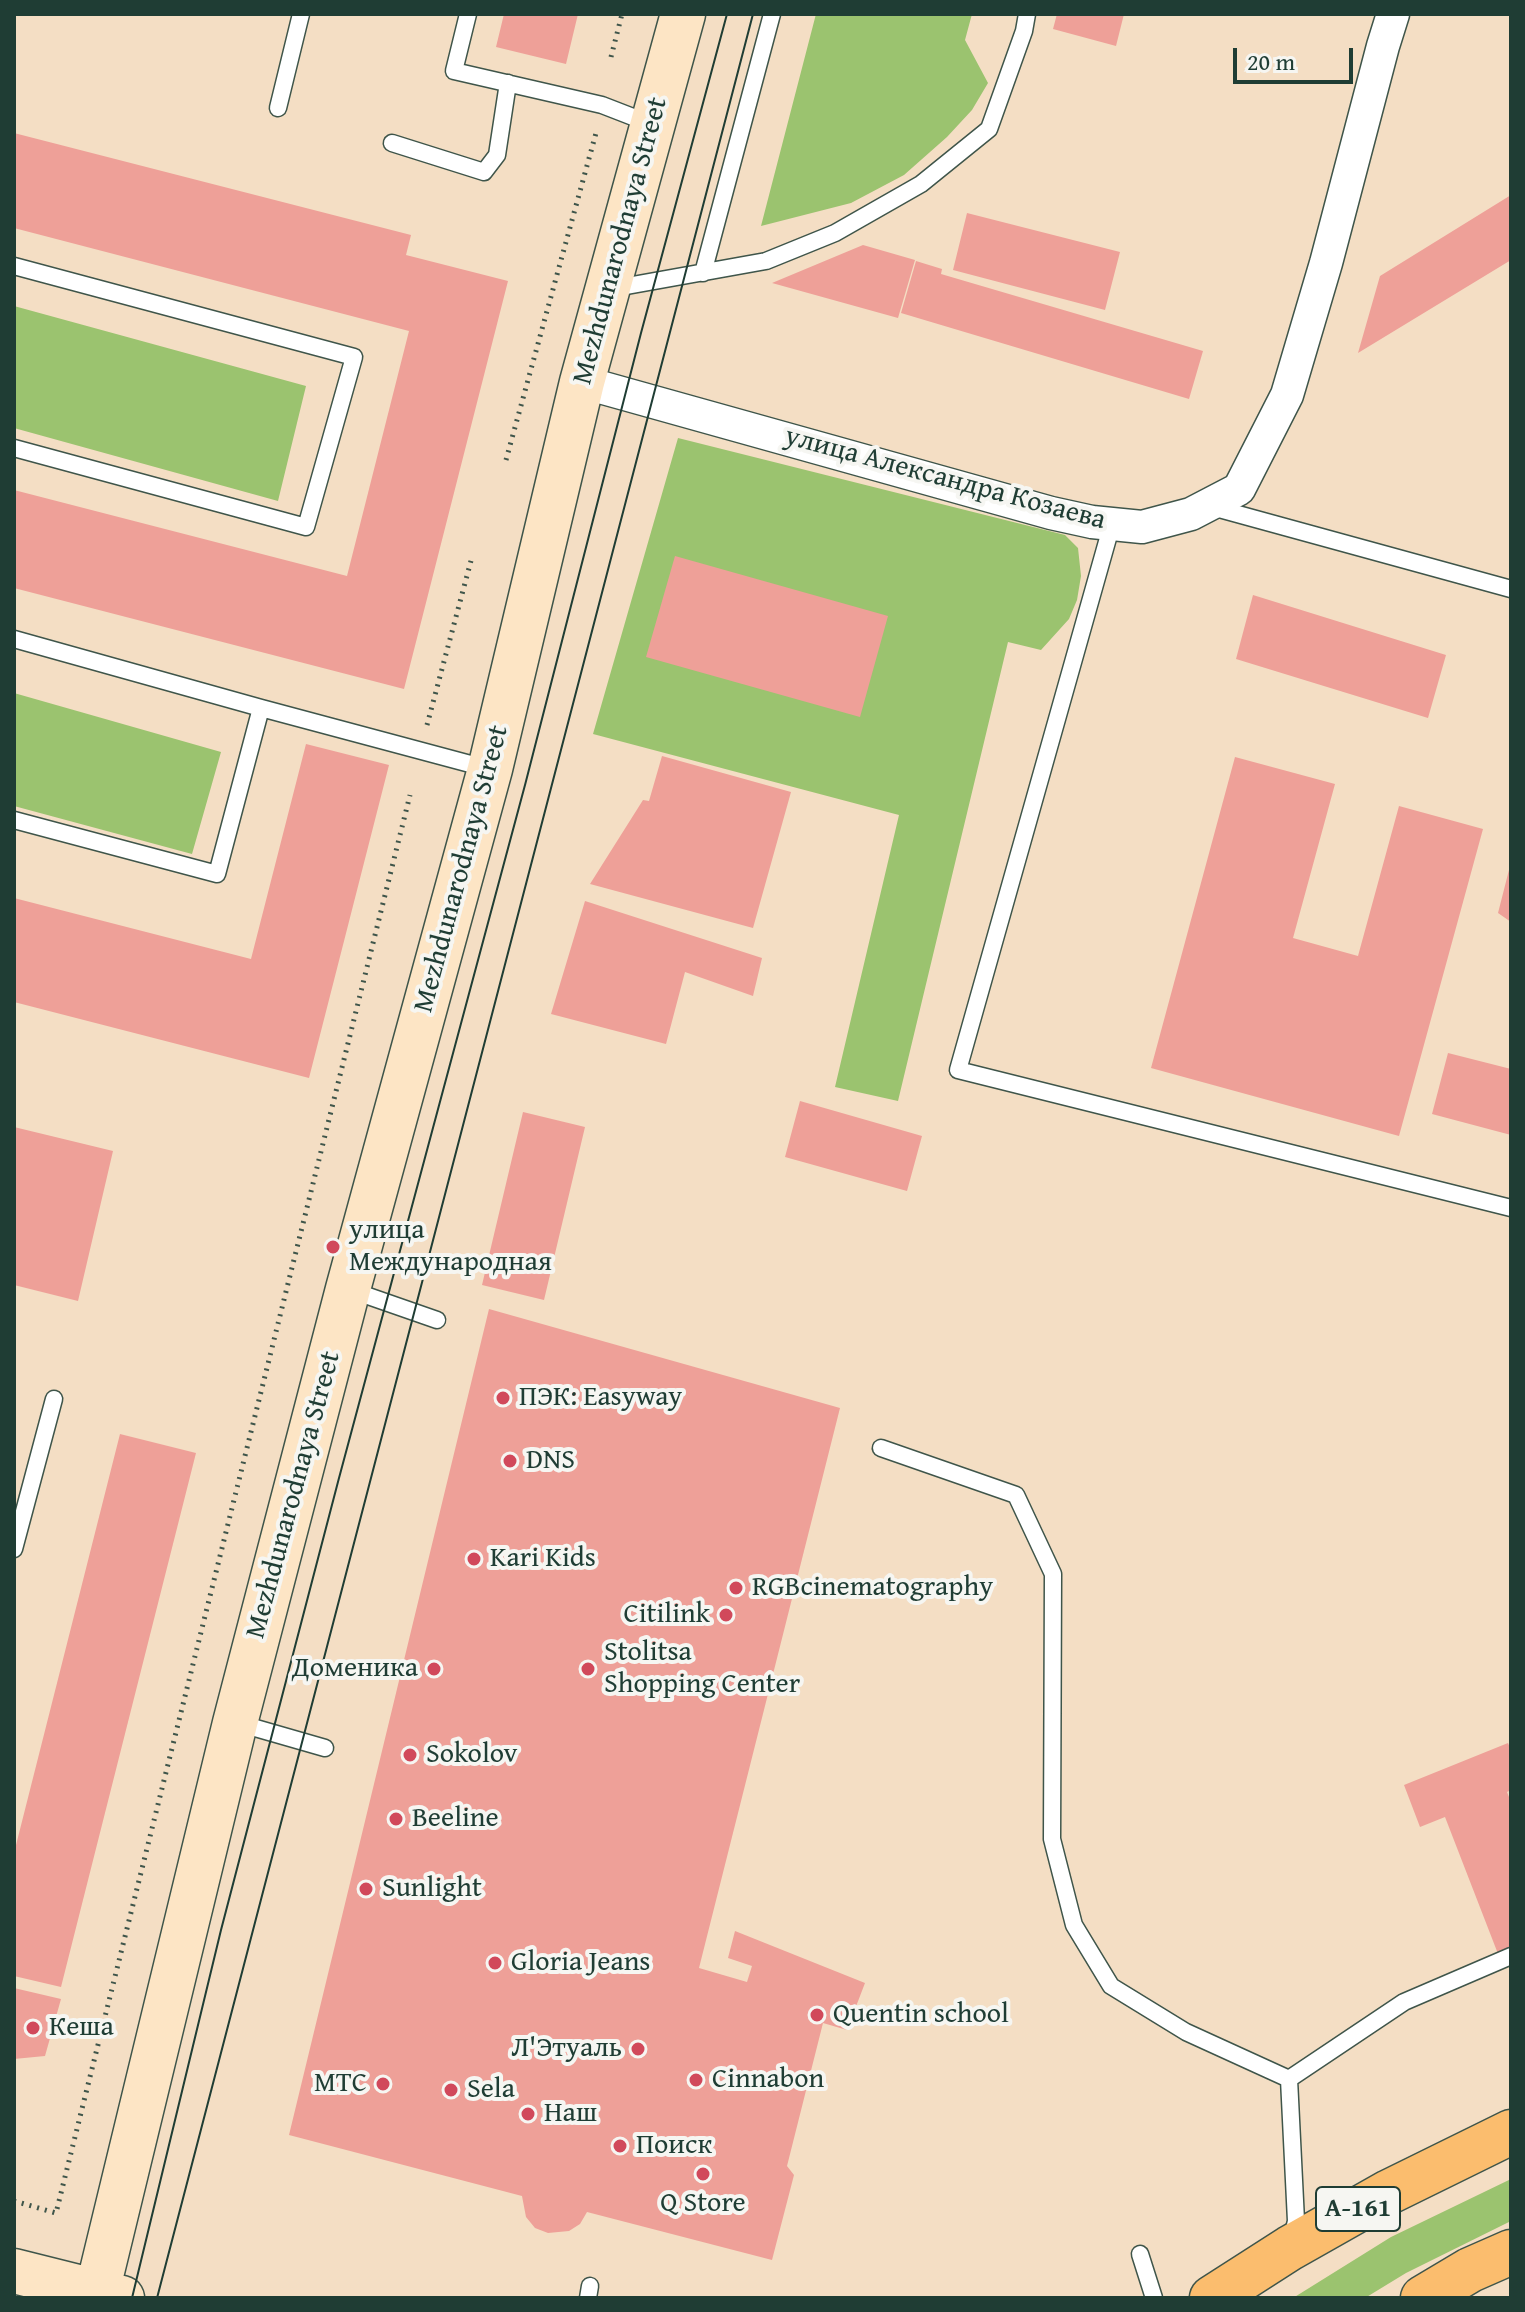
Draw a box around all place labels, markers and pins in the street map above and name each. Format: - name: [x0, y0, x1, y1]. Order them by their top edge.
- place label: улица Международная: [349, 1214, 552, 1280]
- marker: улица Международная: [324, 1238, 342, 1256]
- place label: ПЭК: Easyway: [519, 1381, 682, 1415]
- marker: ПЭК: Easyway: [494, 1389, 512, 1407]
- place label: DNS: [526, 1444, 575, 1478]
- marker: DNS: [501, 1452, 519, 1470]
- place label: Kari Kids: [490, 1542, 596, 1576]
- marker: Kari Kids: [465, 1550, 483, 1568]
- place label: RGBcinematography: [752, 1571, 993, 1605]
- marker: RGBcinematography: [727, 1579, 745, 1597]
- place label: Citilink: [624, 1598, 710, 1632]
- marker: Citilink: [717, 1606, 735, 1624]
- place label: Stolitsa Shopping Center: [604, 1636, 800, 1702]
- place label: Доменика: [292, 1652, 418, 1686]
- marker: Доменика: [425, 1660, 443, 1678]
- marker: Stolitsa Shopping Center: [579, 1660, 597, 1678]
- place label: Sokolov: [426, 1738, 517, 1772]
- marker: Sokolov: [401, 1746, 419, 1764]
- place label: Beeline: [412, 1802, 499, 1836]
- marker: Beeline: [387, 1810, 405, 1828]
- place label: Sunlight: [382, 1872, 482, 1906]
- marker: Sunlight: [357, 1880, 375, 1898]
- place label: Gloria Jeans: [511, 1946, 650, 1980]
- marker: Gloria Jeans: [486, 1954, 504, 1972]
- place label: Quentin school: [833, 1998, 1009, 2032]
- marker: Quentin school: [808, 2006, 826, 2024]
- place label: Кеша: [49, 2011, 114, 2045]
- marker: Кеша: [24, 2019, 42, 2037]
- place label: Л'Этуаль: [511, 2032, 622, 2066]
- marker: Л'Этуаль: [629, 2040, 647, 2058]
- place label: Cinnabon: [712, 2063, 824, 2097]
- place label: МТС: [314, 2067, 367, 2101]
- marker: Cinnabon: [687, 2071, 705, 2089]
- place label: Sela: [467, 2073, 515, 2107]
- marker: МТС: [374, 2075, 392, 2093]
- marker: Sela: [442, 2081, 460, 2099]
- place label: Наш: [544, 2097, 597, 2131]
- marker: Наш: [519, 2105, 537, 2123]
- place label: Поиск: [636, 2129, 712, 2163]
- marker: Поиск: [611, 2137, 629, 2155]
- marker: Q Store: [694, 2165, 712, 2183]
- place label: Q Store: [660, 2187, 746, 2221]

